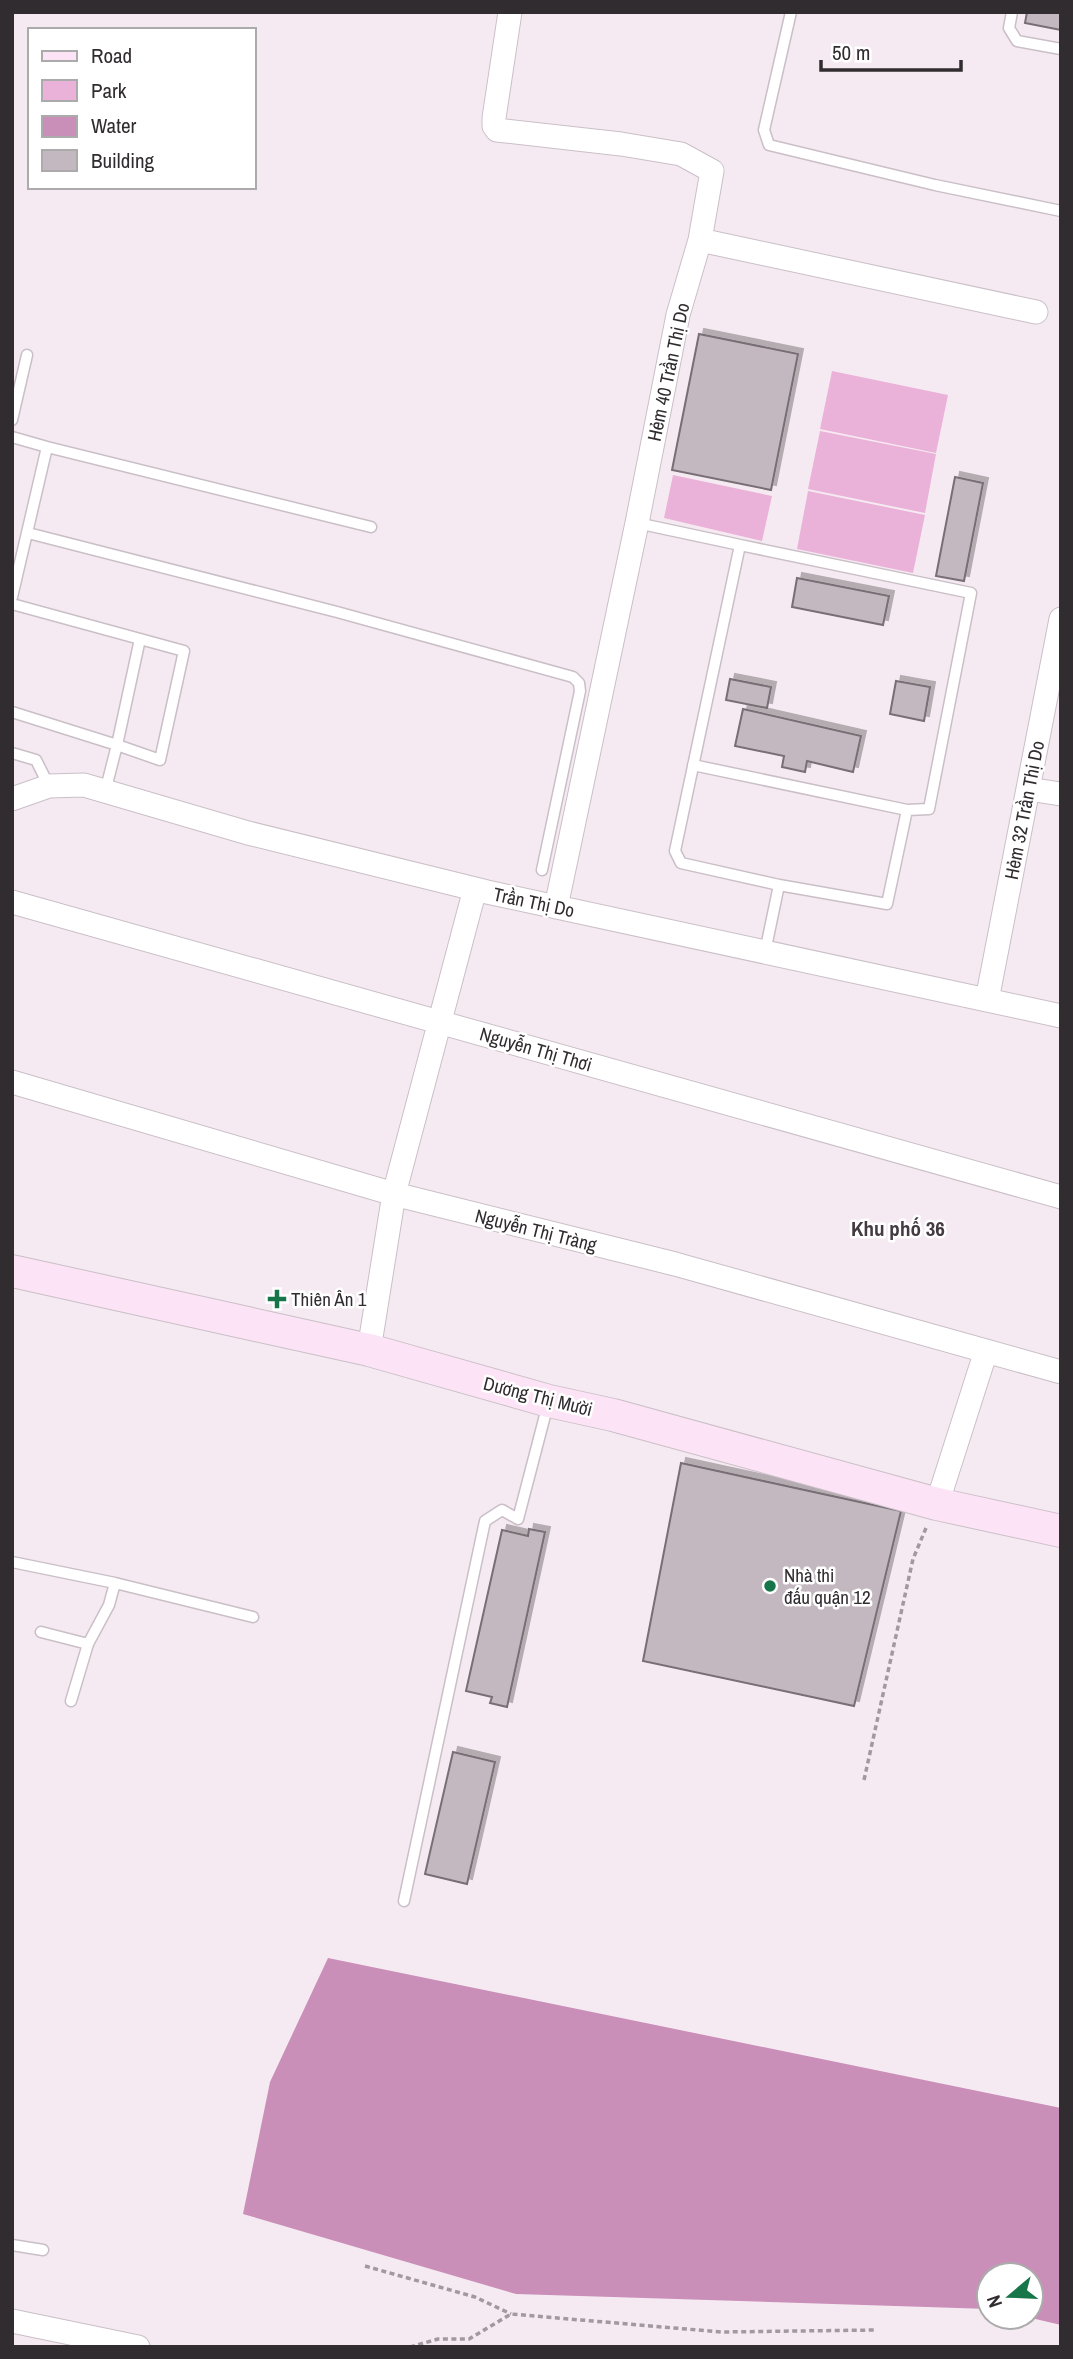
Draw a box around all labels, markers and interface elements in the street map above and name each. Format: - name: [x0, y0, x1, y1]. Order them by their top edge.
- legend: [28, 28, 256, 189]
- scale bar: [821, 28, 961, 72]
- text: 50 m: [832, 38, 870, 67]
- text: Road: [91, 41, 132, 70]
- text: Park: [91, 76, 127, 105]
- text: Water: [91, 111, 137, 140]
- text: Building: [91, 146, 155, 175]
- street label: Hẻm 40 Trần Thị Do: [641, 300, 695, 444]
- street label: Hẻm 32 Trần Thị Do: [998, 738, 1050, 882]
- street label: Trần Thị Do: [491, 881, 577, 923]
- street label: Nguyễn Thị Thơi: [477, 1021, 595, 1077]
- street label: Nguyễn Thị Tràng: [472, 1202, 600, 1258]
- district label: Khu phố 36: [851, 1214, 945, 1243]
- place label: Thiên Ân 1: [291, 1286, 367, 1312]
- marker: Thiên Ân 1: [269, 1291, 285, 1307]
- street label: Dương Thị Mười: [481, 1370, 595, 1422]
- place label: Nhà thi đấu quận 12: [784, 1562, 871, 1610]
- marker: Nhà thi đấu quận 12: [762, 1578, 778, 1594]
- north arrow: [975, 2261, 1045, 2331]
- text: N: [980, 2292, 1008, 2311]

